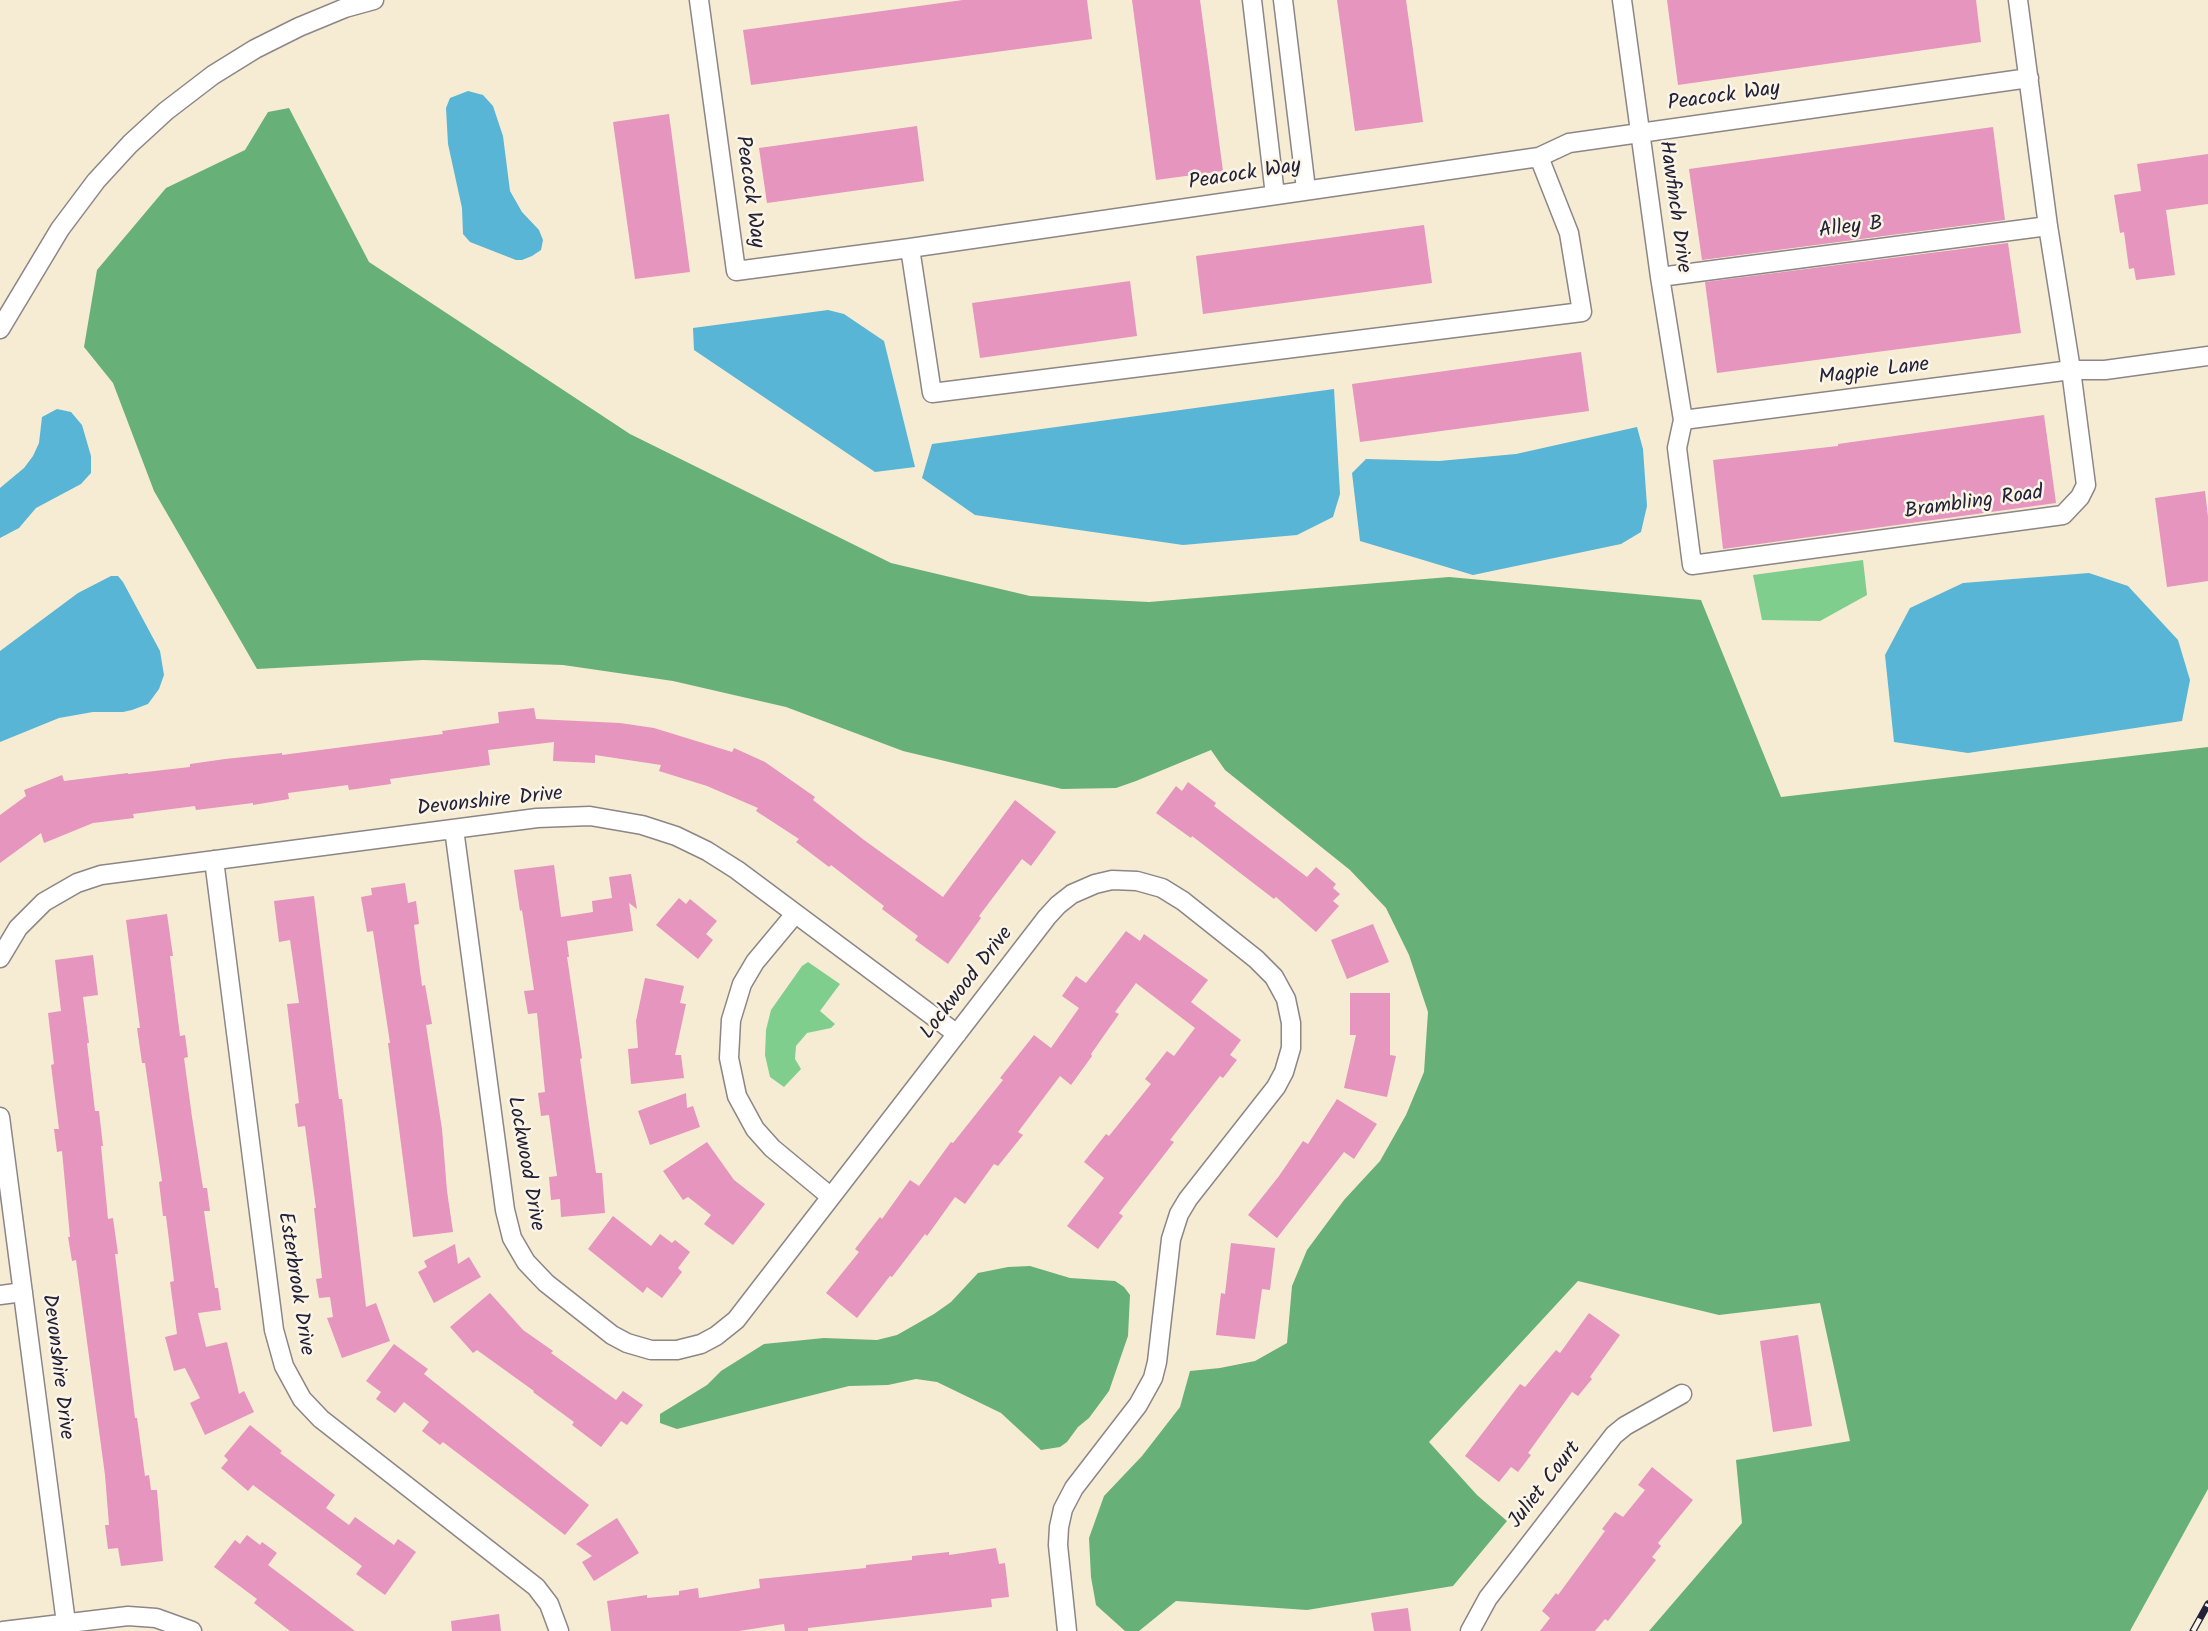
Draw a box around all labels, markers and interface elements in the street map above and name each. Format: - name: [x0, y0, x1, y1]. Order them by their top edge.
- street label: Peacock Way: [1666, 78, 1782, 118]
- street label: Peacock Way: [728, 134, 768, 250]
- street label: Hawfinch Drive: [1651, 139, 1695, 275]
- street label: Peacock Way: [1187, 155, 1303, 197]
- street label: Alley B: [1818, 213, 1884, 245]
- street label: Magpie Lane: [1817, 354, 1931, 392]
- street label: Brambling Road: [1903, 482, 2045, 526]
- street label: Devonshire Drive: [416, 783, 564, 823]
- street label: Lockwood Drive: [916, 923, 1020, 1045]
- street label: Lockwood Drive: [500, 1095, 548, 1233]
- street label: Esterbrook Drive: [270, 1211, 318, 1357]
- street label: Devonshire Drive: [35, 1293, 77, 1441]
- street label: Juliet Court: [1504, 1438, 1588, 1534]

